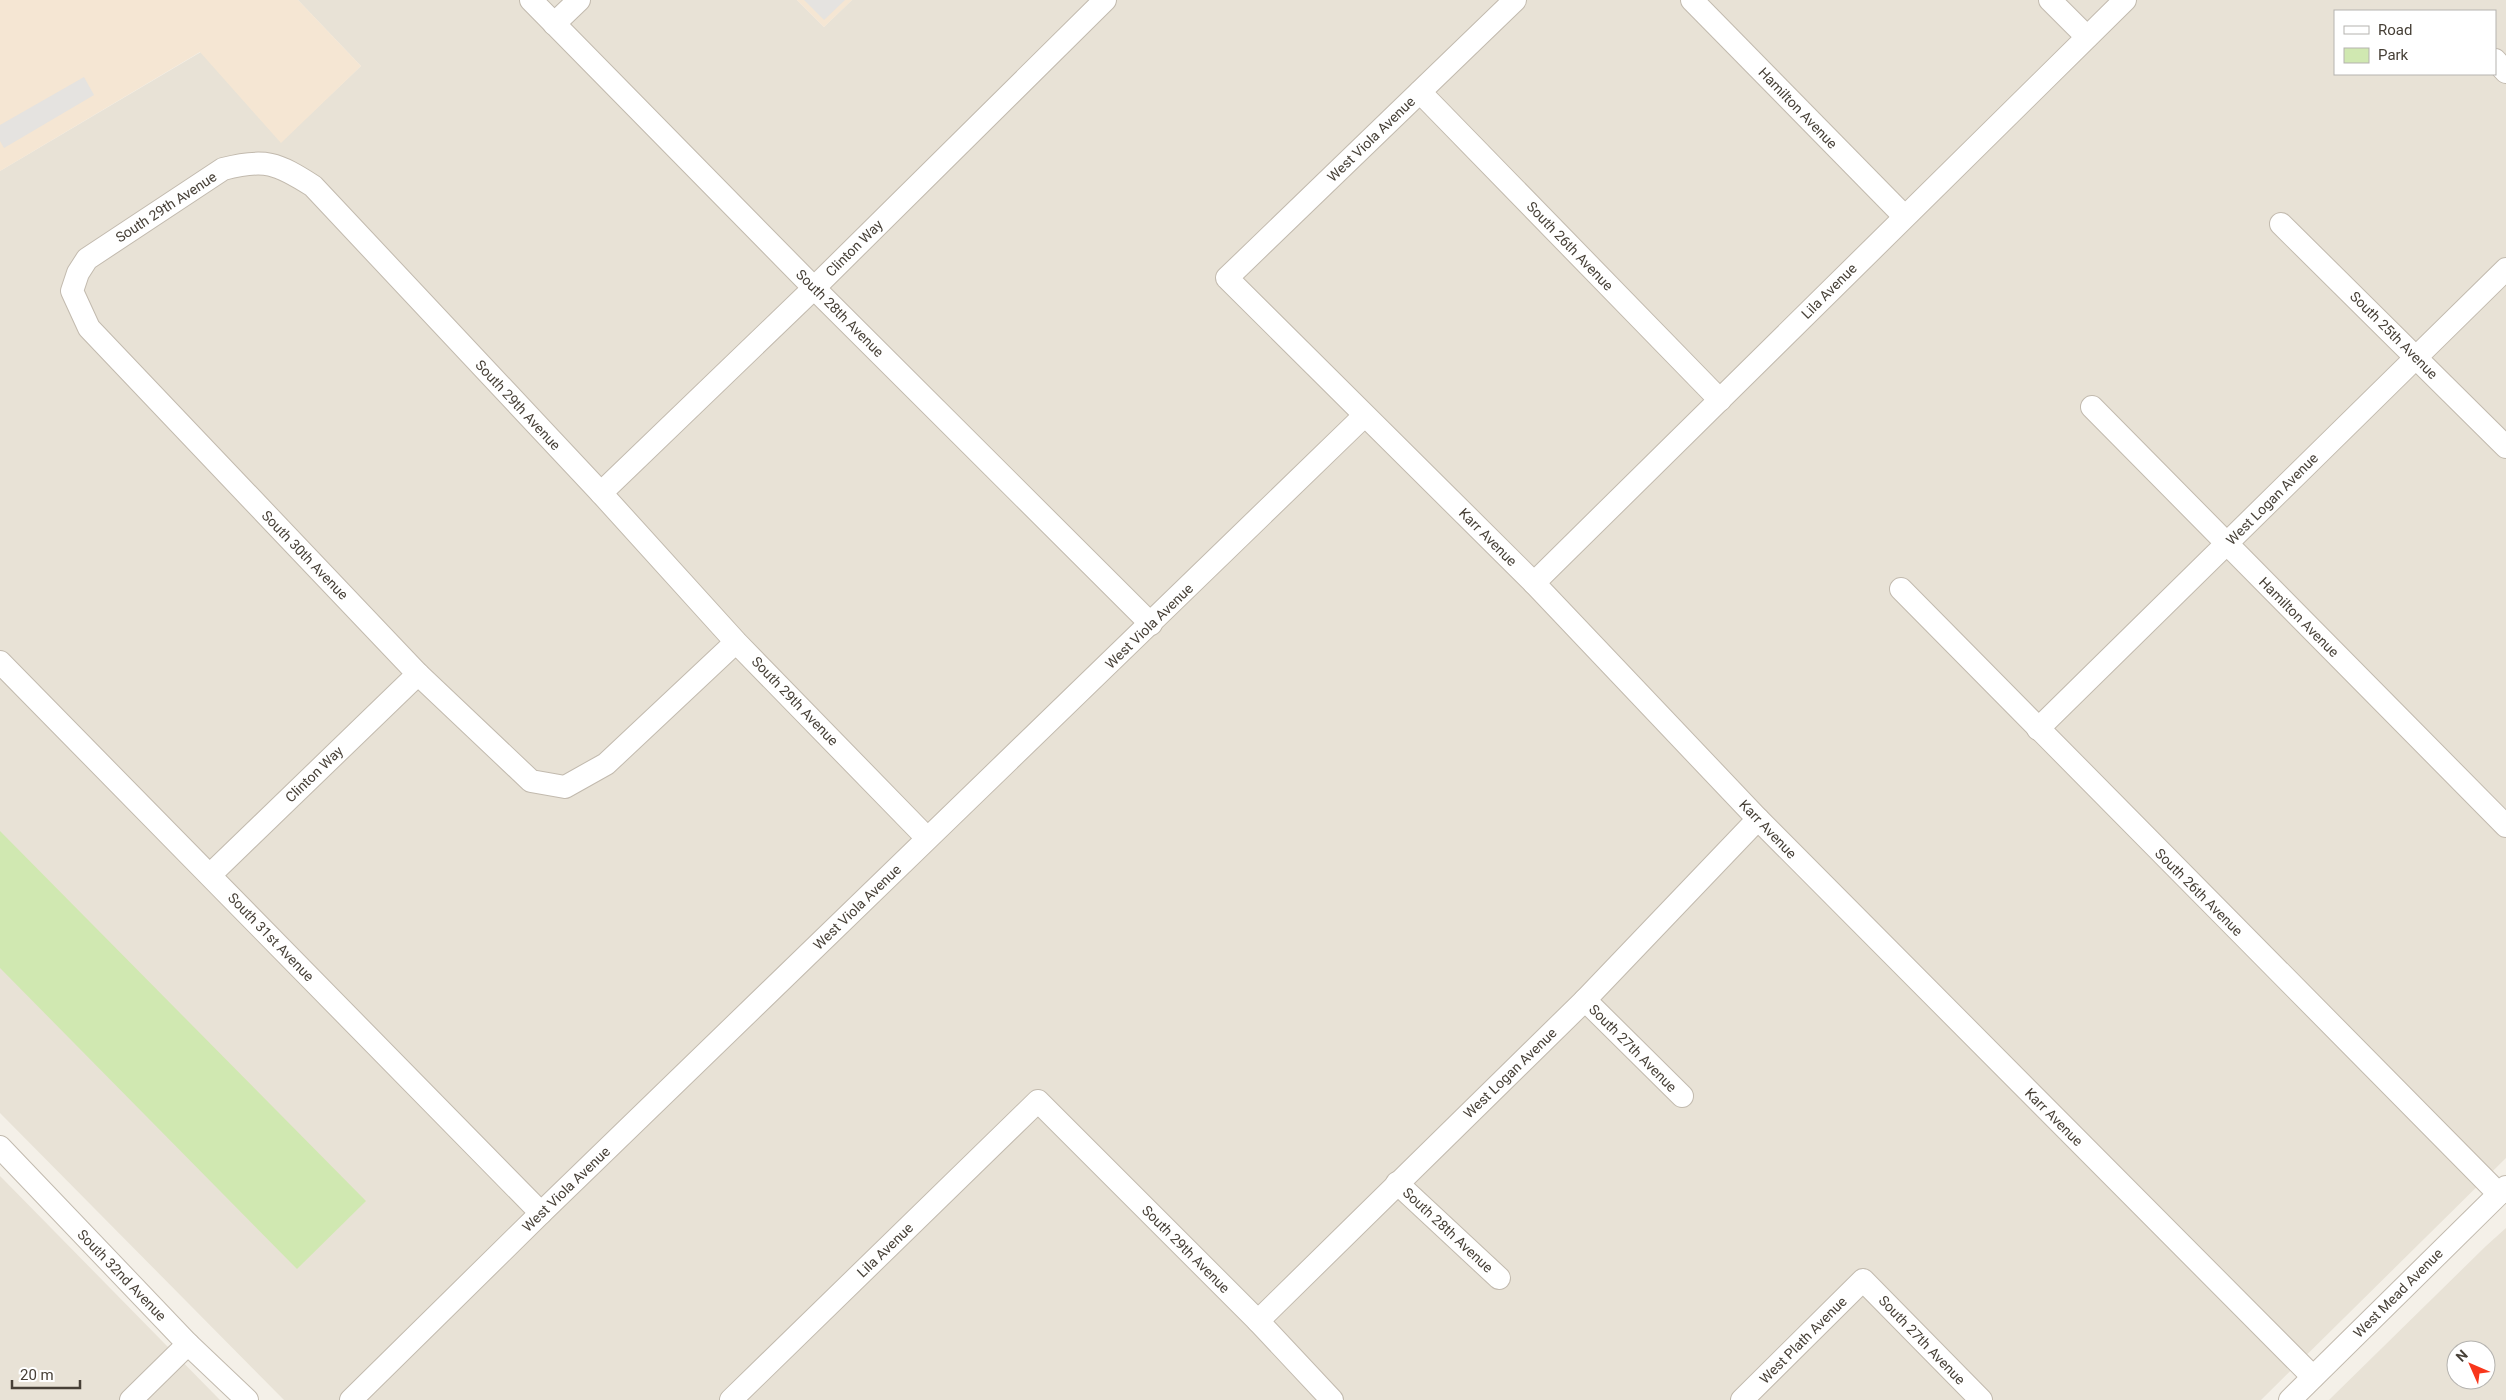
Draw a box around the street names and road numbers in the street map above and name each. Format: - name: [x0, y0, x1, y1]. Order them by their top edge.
- street label: Hamilton Avenue: [1755, 64, 1841, 152]
- street label: West Viola Avenue: [1324, 93, 1418, 185]
- street label: South 29th Avenue: [113, 168, 219, 246]
- street label: South 26th Avenue: [1524, 198, 1616, 294]
- street label: Clinton Way: [822, 216, 886, 280]
- street label: Lila Avenue: [1798, 260, 1860, 322]
- street label: South 28th Avenue: [793, 266, 887, 360]
- street label: South 25th Avenue: [2347, 288, 2441, 382]
- street label: South 29th Avenue: [472, 357, 564, 453]
- street label: West Logan Avenue: [2223, 450, 2321, 548]
- street label: Karr Avenue: [1456, 505, 1520, 569]
- street label: South 30th Avenue: [259, 507, 351, 603]
- street label: Hamilton Avenue: [2256, 574, 2342, 660]
- street label: West Viola Avenue: [1102, 580, 1196, 672]
- street label: South 29th Avenue: [749, 653, 841, 749]
- street label: Clinton Way: [282, 742, 346, 805]
- street label: Karr Avenue: [1736, 796, 1800, 862]
- street label: South 26th Avenue: [2152, 845, 2246, 939]
- street label: West Viola Avenue: [810, 861, 904, 953]
- street label: South 31st Avenue: [225, 890, 317, 984]
- street label: South 27th Avenue: [1586, 1001, 1680, 1095]
- street label: West Logan Avenue: [1460, 1025, 1560, 1121]
- street label: Karr Avenue: [2022, 1085, 2086, 1149]
- street label: West Viola Avenue: [519, 1143, 613, 1235]
- street label: South 28th Avenue: [1400, 1184, 1496, 1276]
- street label: South 29th Avenue: [1139, 1202, 1233, 1296]
- street label: Lila Avenue: [854, 1220, 916, 1280]
- street label: South 32nd Avenue: [74, 1226, 170, 1324]
- street label: West Mead Avenue: [2350, 1245, 2446, 1341]
- street label: South 27th Avenue: [1876, 1292, 1968, 1388]
- street label: West Plath Avenue: [1756, 1293, 1850, 1387]

